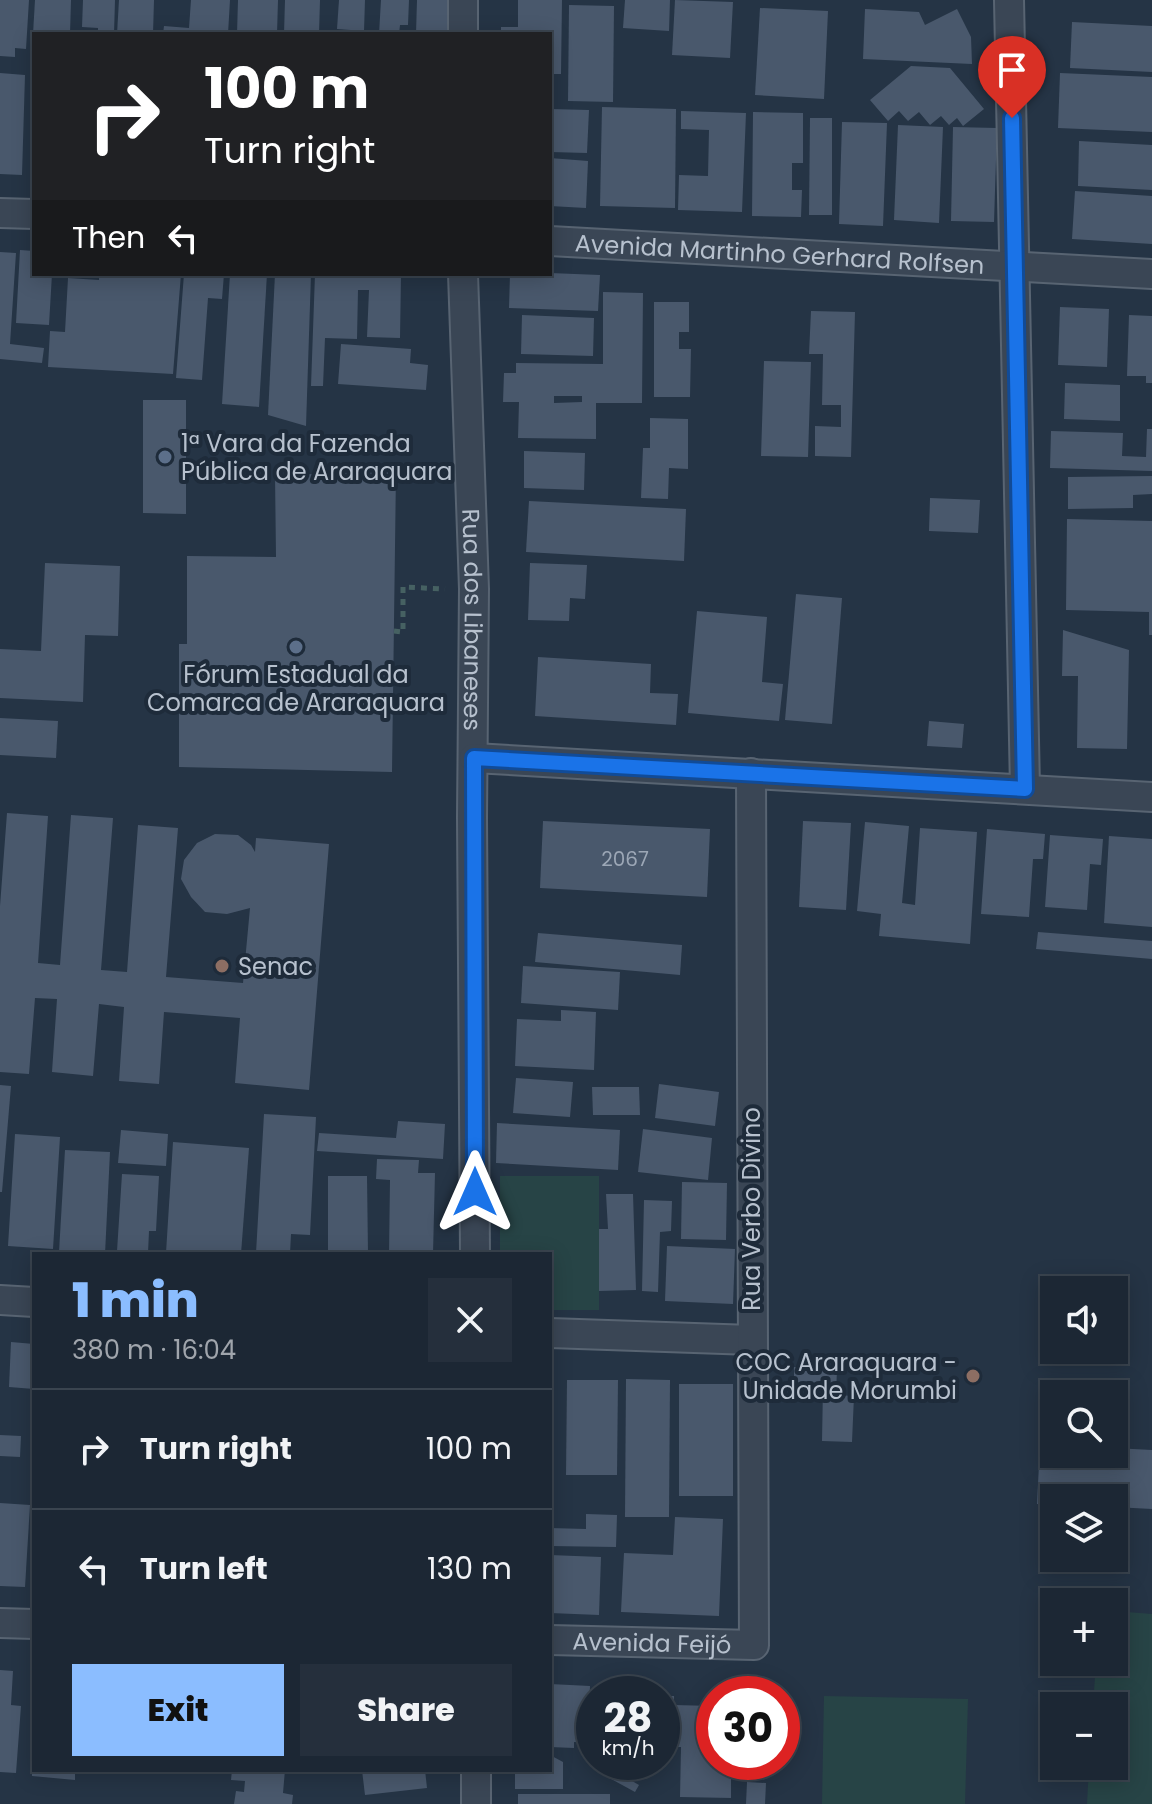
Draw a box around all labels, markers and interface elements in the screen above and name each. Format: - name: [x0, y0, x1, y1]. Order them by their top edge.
- pin: [978, 36, 1046, 118]
- icon: arrive: [990, 48, 1034, 92]
- text: 100 m: [204, 49, 369, 128]
- icon: right: [72, 64, 176, 168]
- text: Turn right: [204, 125, 375, 176]
- text: Then: [72, 216, 145, 259]
- icon: left: [161, 216, 205, 260]
- street label: Avenida Martinho Gerhard Rolfsen: [574, 226, 985, 281]
- place label: 1ª Vara da Fazenda Pública de Araraquara: [181, 427, 453, 488]
- marker: 1ª Vara da Fazenda Pública de Araraquara: [156, 448, 174, 466]
- street label: Rua dos Libaneses: [455, 508, 491, 731]
- marker: Fórum Estadual da Comarca de Araraquara: [287, 638, 305, 656]
- place label: Fórum Estadual da Comarca de Araraquara: [147, 658, 445, 719]
- house number: 2067: [601, 845, 649, 873]
- place label: Senac: [238, 950, 313, 983]
- marker: Senac: [213, 957, 231, 975]
- street label: Rua Verbo Divino: [735, 1107, 768, 1311]
- position arrow: [433, 1150, 517, 1234]
- text: 1 min: [72, 1267, 199, 1334]
- map controls: [1040, 1276, 1128, 1780]
- button: sound: [1040, 1276, 1128, 1364]
- button: close: [428, 1278, 512, 1362]
- text: 380 m · 16:04: [72, 1332, 236, 1368]
- place label: COC Araraquara - Unidade Morumbi: [736, 1346, 957, 1407]
- marker: COC Araraquara - Unidade Morumbi: [964, 1367, 982, 1385]
- button: search: [1040, 1380, 1128, 1468]
- icon: right: [72, 1427, 116, 1471]
- text: Turn right: [140, 1427, 292, 1470]
- text: 100 m: [426, 1427, 512, 1470]
- button: layers: [1040, 1484, 1128, 1572]
- icon: left: [72, 1547, 116, 1591]
- text: Turn left: [140, 1547, 268, 1590]
- text: 130 m: [427, 1547, 512, 1590]
- button: +: [1040, 1588, 1128, 1676]
- street label: Avenida Feijó: [572, 1624, 732, 1661]
- button: Exit: [72, 1664, 284, 1756]
- button: Share: [300, 1664, 512, 1756]
- speed limit sign: 30: [696, 1676, 800, 1780]
- text: 28: [604, 1690, 652, 1746]
- button: −: [1040, 1692, 1128, 1780]
- text: km/h: [601, 1734, 655, 1762]

